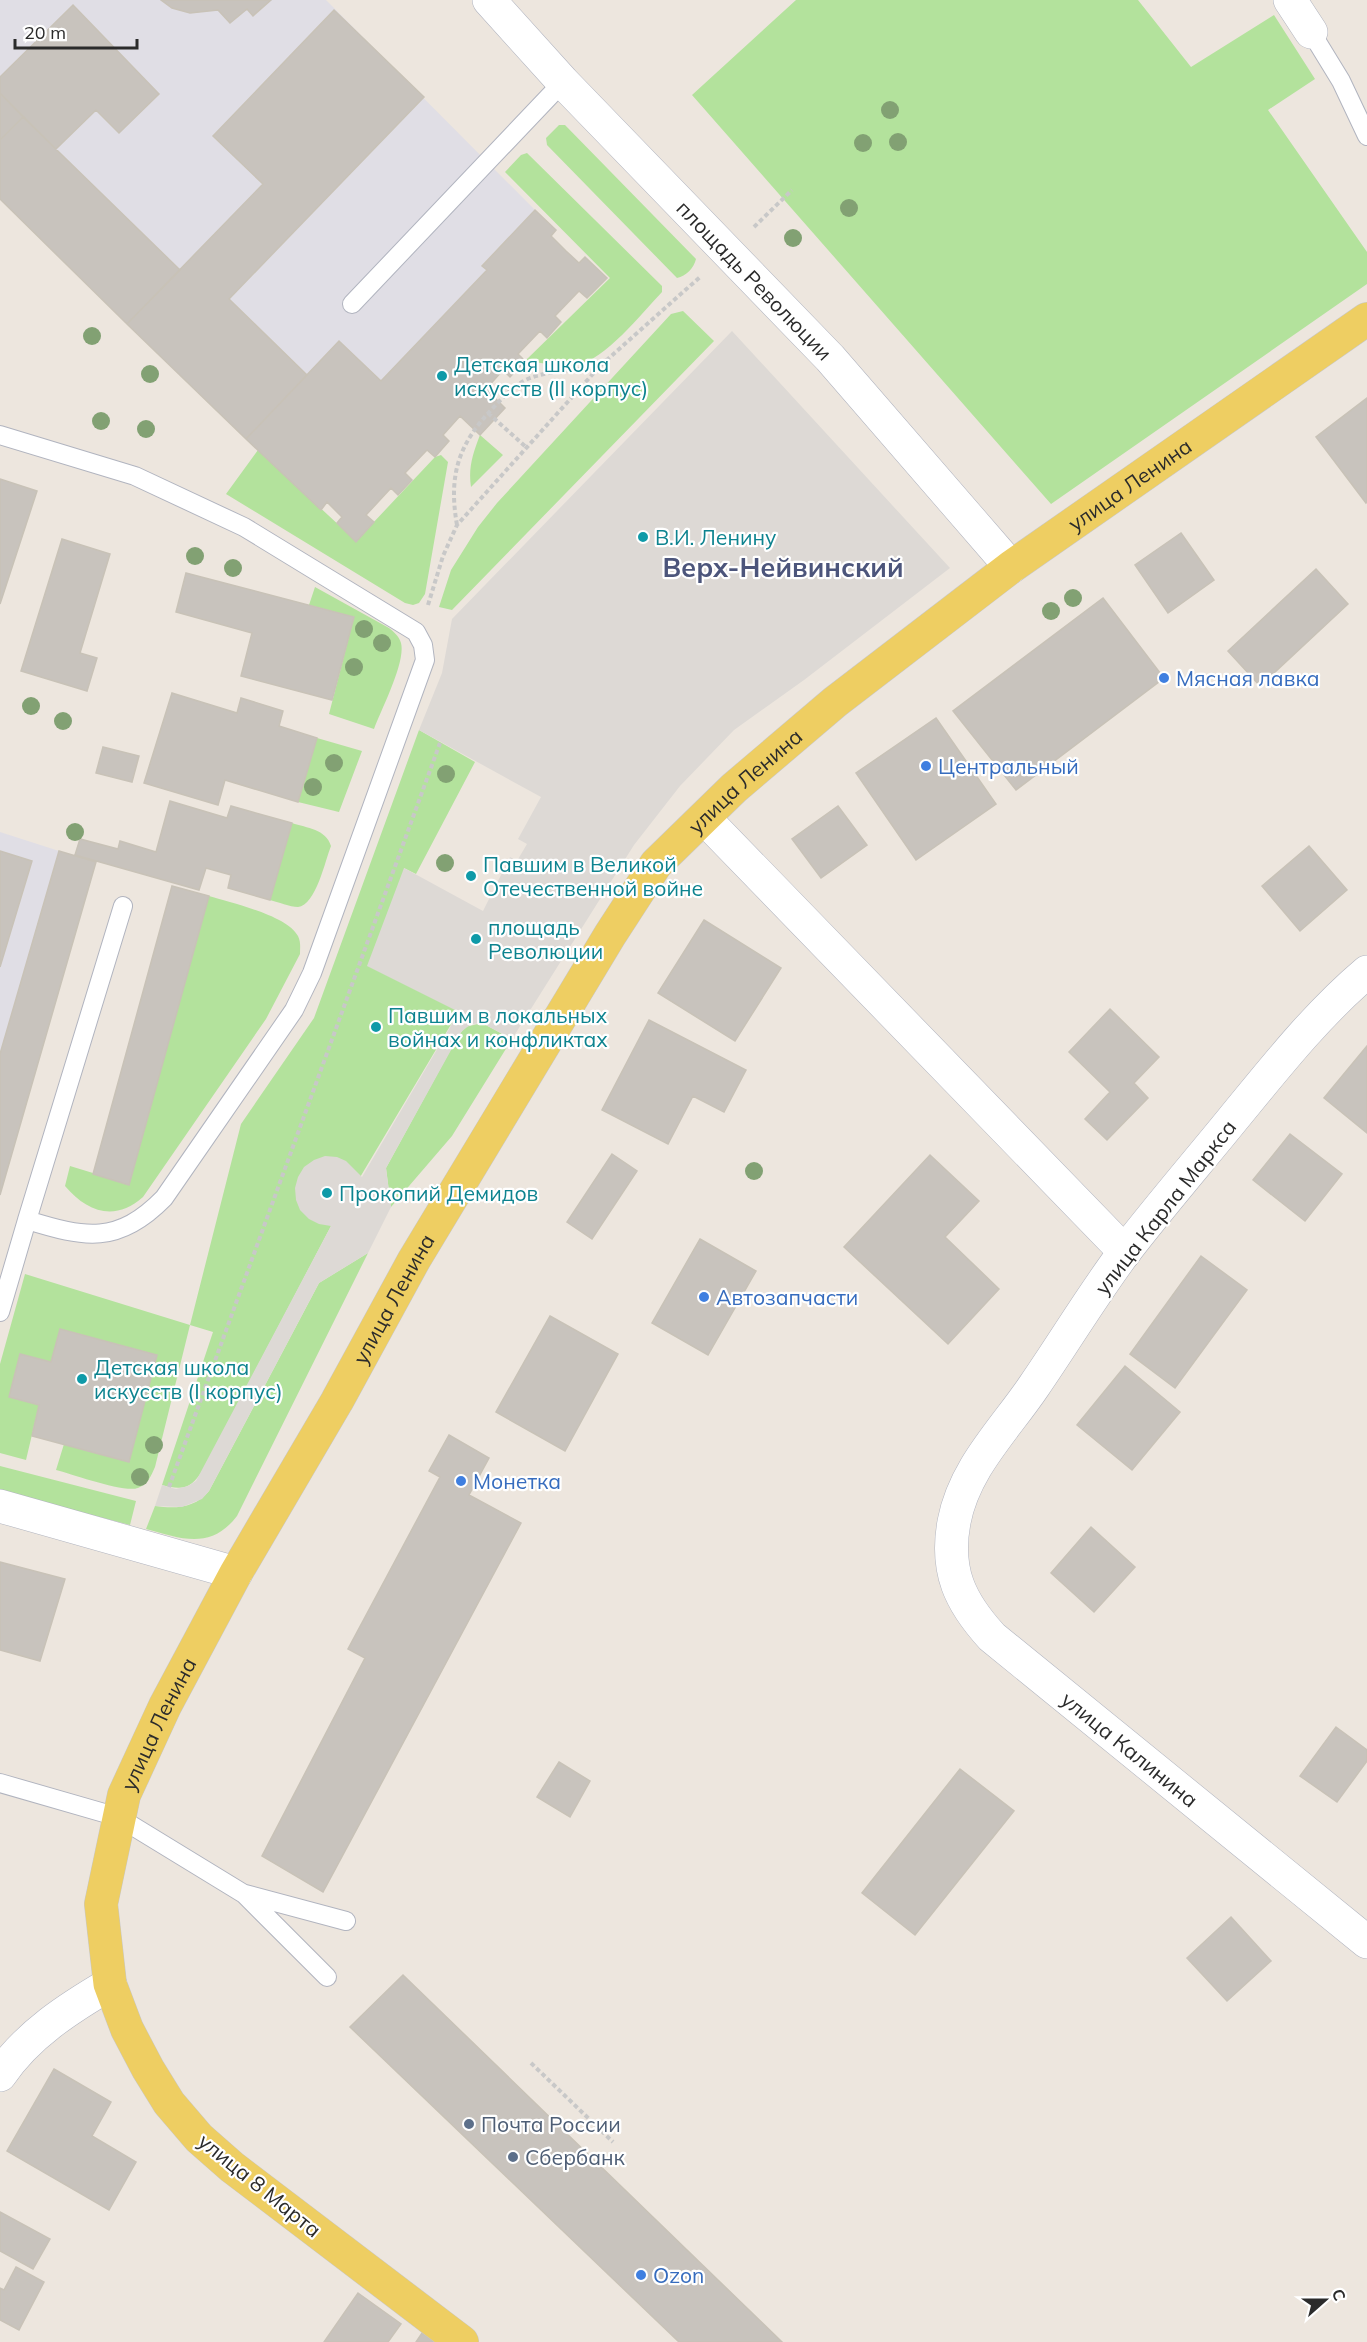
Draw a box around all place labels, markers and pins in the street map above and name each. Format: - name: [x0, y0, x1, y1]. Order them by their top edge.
- place label: Детская школа искусств (II корпус): [454, 351, 648, 401]
- marker: Детская школа искусств (II корпус): [435, 369, 449, 383]
- place label: В.И. Ленину: [655, 524, 776, 550]
- marker: В.И. Ленину: [636, 530, 650, 544]
- place label: Мясная лавка: [1176, 665, 1320, 691]
- marker: Мясная лавка: [1157, 671, 1171, 685]
- place label: Центральный: [938, 753, 1079, 779]
- marker: Центральный: [919, 759, 933, 773]
- place label: Павшим в Великой Отечественной войне: [483, 851, 703, 901]
- marker: Павшим в Великой Отечественной войне: [464, 869, 478, 883]
- place label: площадь Революции: [488, 914, 603, 964]
- marker: площадь Революции: [469, 932, 483, 946]
- place label: Павшим в локальных войнах и конфликтах: [388, 1002, 608, 1052]
- marker: Павшим в локальных войнах и конфликтах: [369, 1020, 383, 1034]
- place label: Прокопий Демидов: [339, 1180, 538, 1206]
- marker: Прокопий Демидов: [320, 1186, 334, 1200]
- place label: Автозапчасти: [716, 1284, 858, 1310]
- marker: Автозапчасти: [697, 1290, 711, 1304]
- place label: Детская школа искусств (I корпус): [94, 1354, 283, 1404]
- marker: Детская школа искусств (I корпус): [75, 1372, 89, 1386]
- place label: Монетка: [473, 1468, 561, 1494]
- marker: Монетка: [454, 1474, 468, 1488]
- place label: Почта России: [481, 2111, 621, 2137]
- marker: Почта России: [462, 2117, 476, 2131]
- place label: Сбербанк: [525, 2144, 626, 2170]
- marker: Сбербанк: [506, 2150, 520, 2164]
- place label: Ozon: [653, 2262, 704, 2288]
- marker: Ozon: [634, 2268, 648, 2282]

